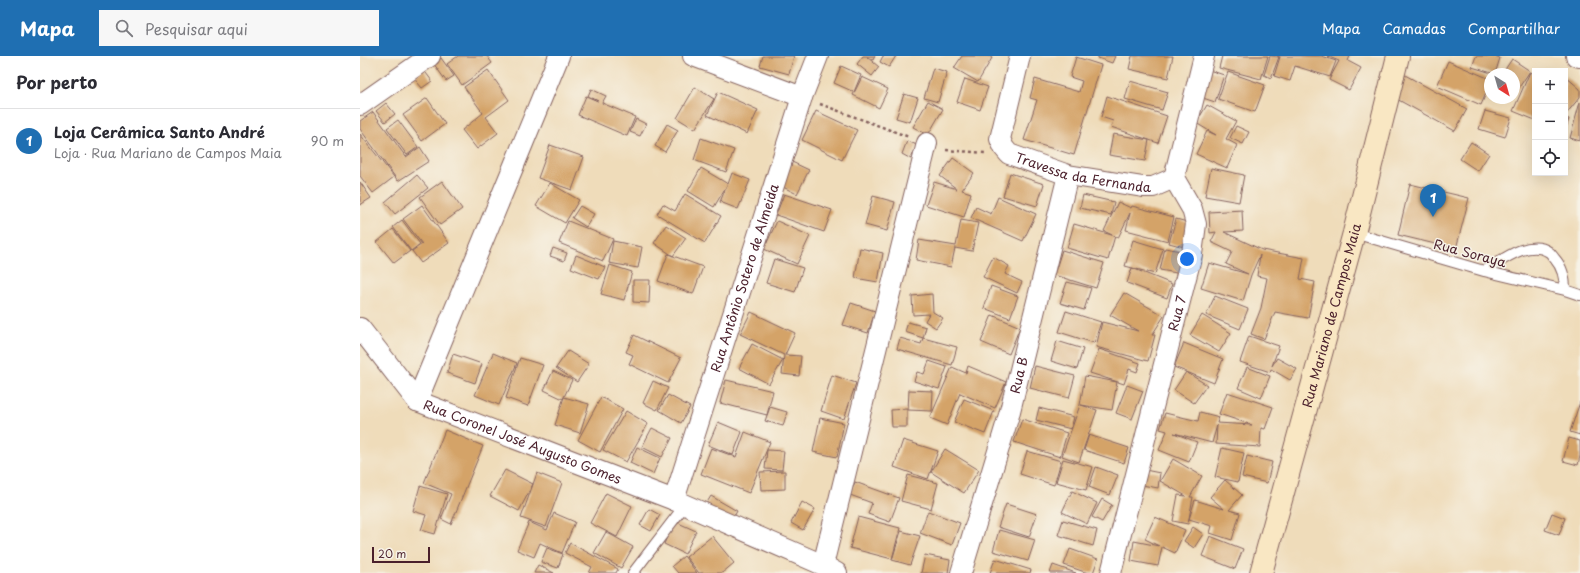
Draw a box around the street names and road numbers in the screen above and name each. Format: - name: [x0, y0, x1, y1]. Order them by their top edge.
- street label: Travessa da Fernanda: [1013, 147, 1152, 196]
- street label: Rua Antônio Sotero de Almeida: [705, 180, 783, 374]
- street label: Rua Mariano de Campos Maia: [1297, 220, 1365, 410]
- street label: Rua Soraya: [1432, 234, 1509, 271]
- street label: Rua 7: [1163, 293, 1190, 333]
- street label: Rua B: [1005, 355, 1032, 396]
- street label: Rua Coronel José Augusto Gomes: [421, 394, 624, 488]

